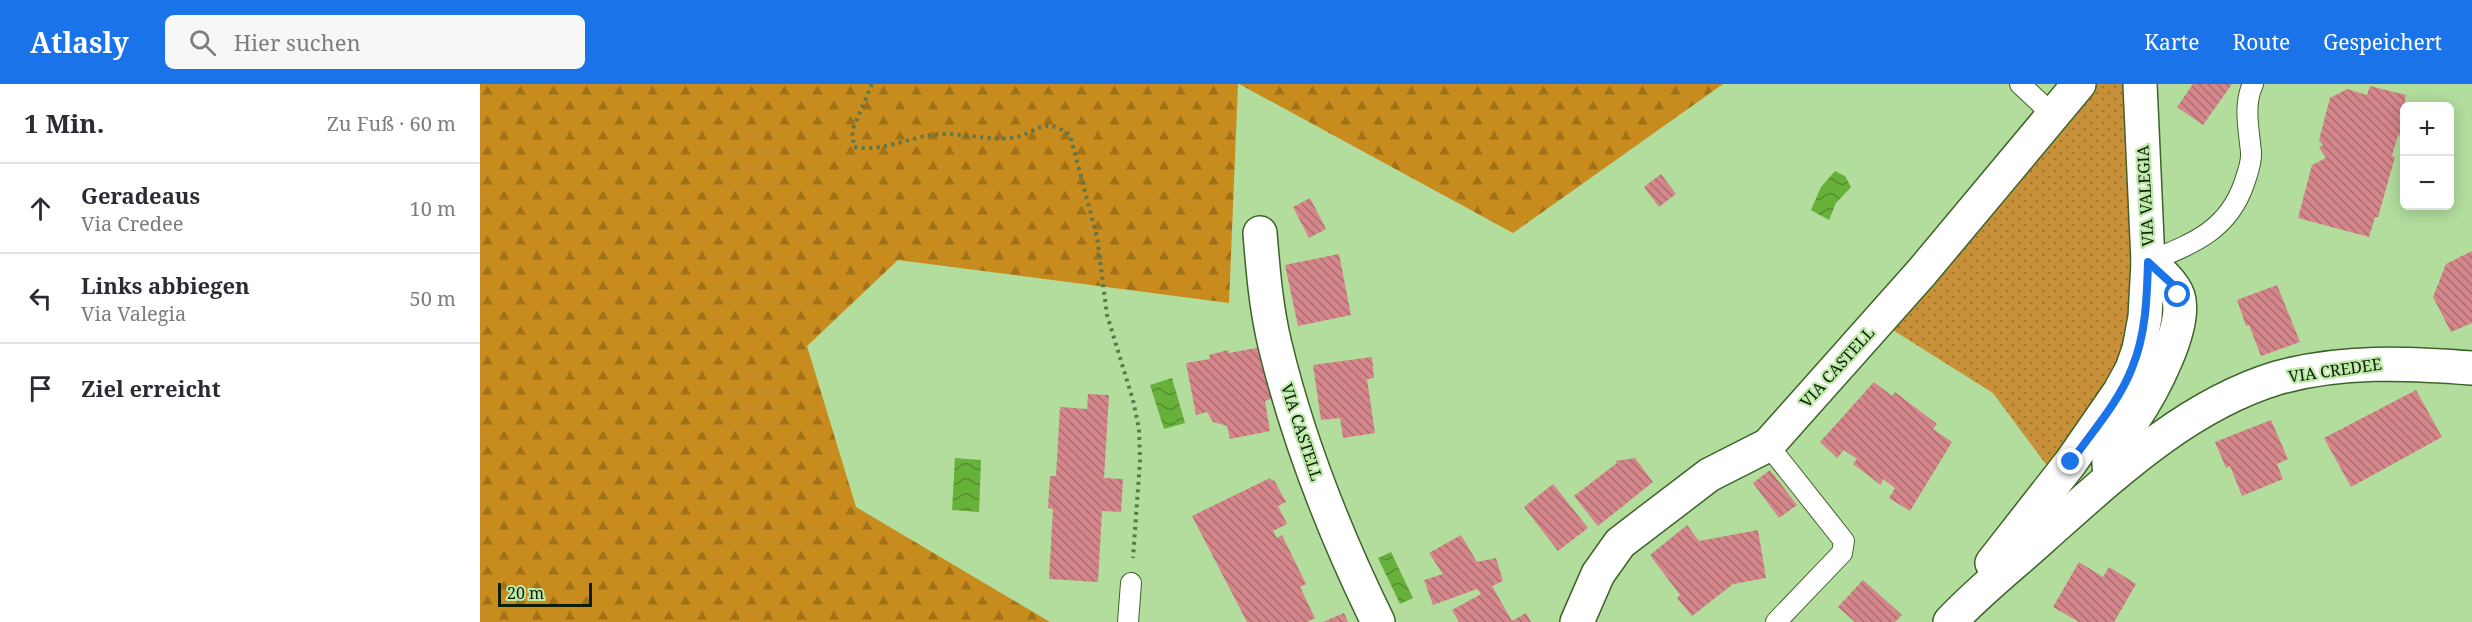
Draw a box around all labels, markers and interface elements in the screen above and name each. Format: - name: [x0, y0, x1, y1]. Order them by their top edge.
- search box: [165, 15, 585, 69]
- text: Atlasly: [30, 23, 129, 61]
- icon: search: [186, 26, 219, 59]
- text: Hier suchen: [234, 27, 361, 57]
- text: Karte: [2144, 28, 2199, 56]
- text: Route: [2232, 28, 2290, 56]
- text: Gespeichert: [2323, 28, 2442, 56]
- map controls: [2400, 102, 2454, 210]
- button: +: [2400, 102, 2454, 156]
- text: 1 Min.: [24, 105, 104, 141]
- text: Zu Fuß · 60 m: [327, 110, 456, 137]
- street label: VIA VALEGIA: [2131, 144, 2159, 247]
- button: −: [2400, 156, 2454, 210]
- text: Geradeaus: [81, 180, 200, 210]
- icon: ahead: [24, 192, 57, 225]
- text: 10 m: [410, 195, 456, 222]
- text: Via Credee: [81, 210, 183, 237]
- text: Links abbiegen: [81, 270, 250, 300]
- route start: [2164, 281, 2190, 307]
- icon: left: [24, 282, 57, 315]
- text: 50 m: [410, 285, 456, 312]
- text: Via Valegia: [81, 300, 186, 327]
- street label: VIA CASTELL: [1795, 322, 1879, 412]
- street label: VIA CREDEE: [2287, 353, 2383, 387]
- icon: arrive: [24, 372, 57, 405]
- text: Ziel erreicht: [81, 373, 221, 403]
- street label: VIA CASTELL: [1276, 380, 1328, 484]
- route end: [2057, 448, 2083, 474]
- scale bar: [498, 580, 592, 608]
- text: 20 m: [507, 582, 544, 604]

